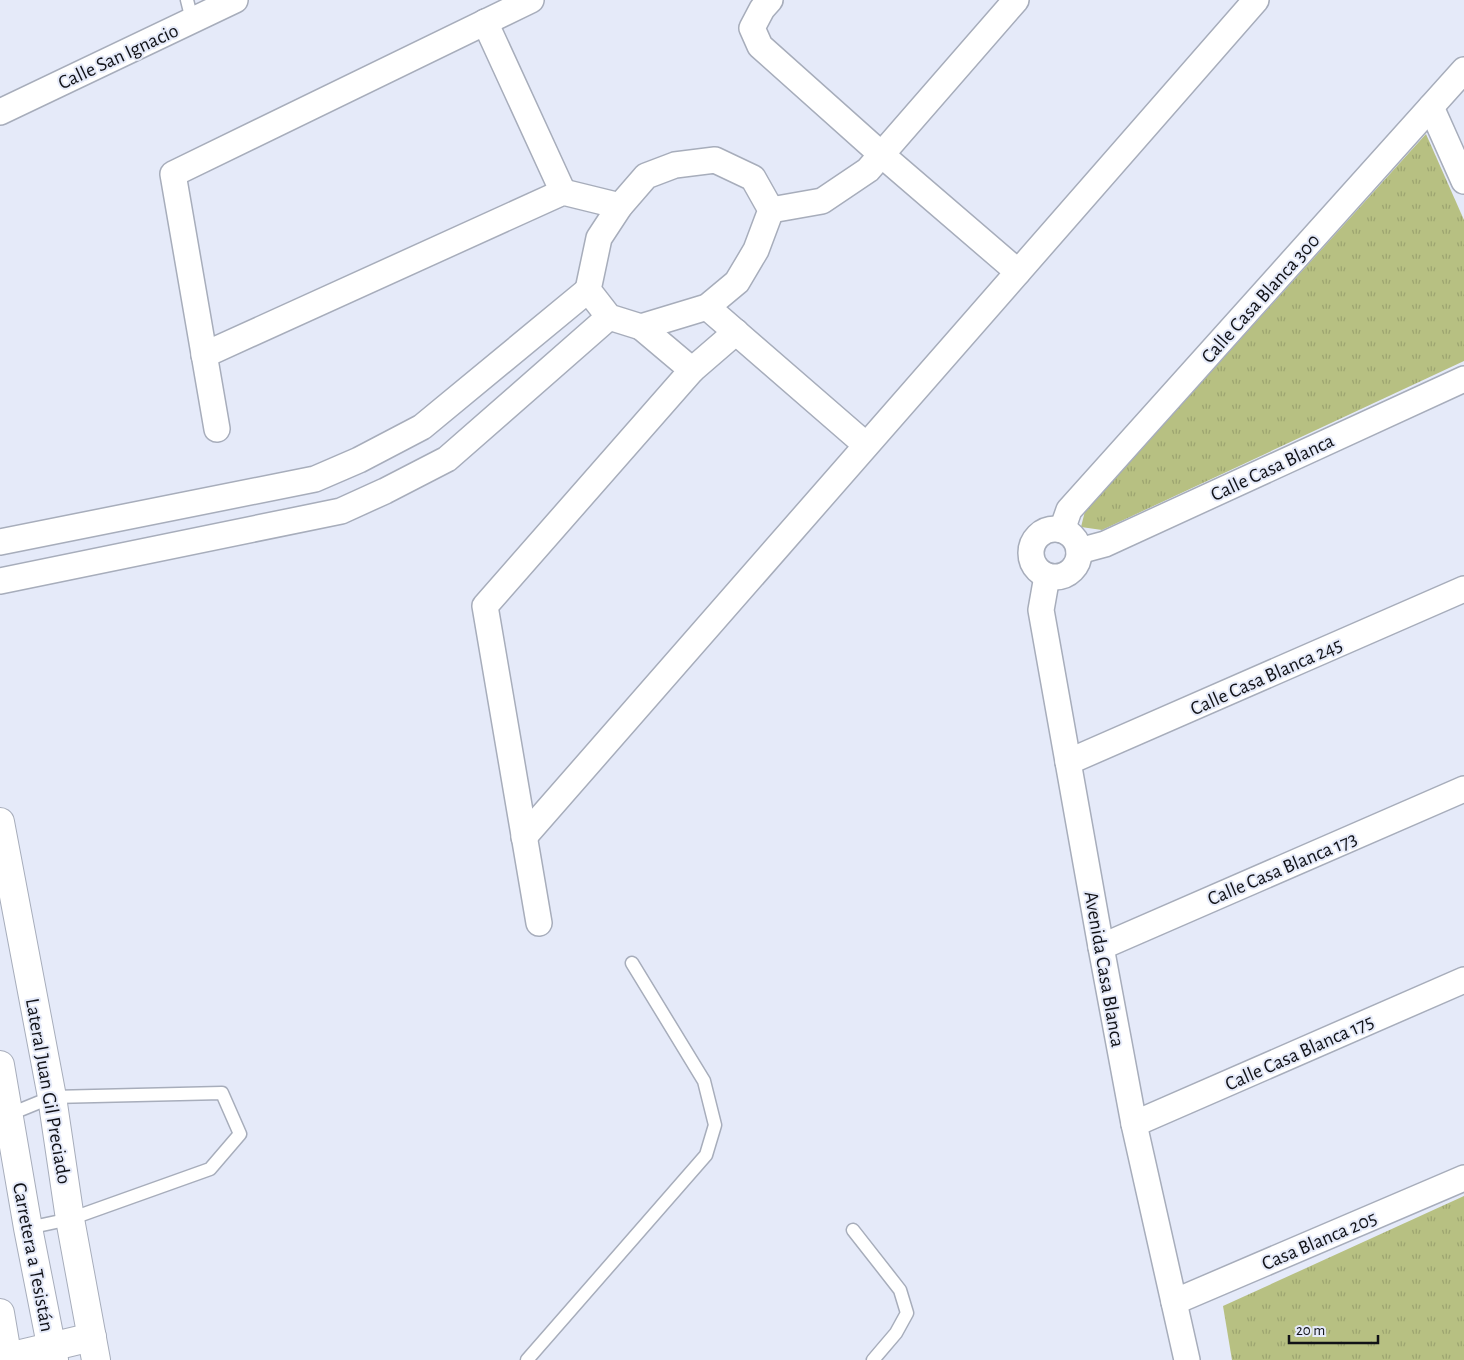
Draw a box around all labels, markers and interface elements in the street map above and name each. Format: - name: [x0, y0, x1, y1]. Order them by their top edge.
- street label: Calle San Ignacio: [55, 20, 182, 93]
- street label: Calle Casa Blanca 300: [1198, 230, 1324, 367]
- street label: Calle Casa Blanca: [1208, 431, 1337, 505]
- street label: Calle Casa Blanca 245: [1188, 634, 1345, 719]
- street label: Calle Casa Blanca 173: [1205, 828, 1360, 909]
- street label: Avenida Casa Blanca: [1080, 890, 1128, 1049]
- street label: Lateral Juan Gil Preciado: [22, 997, 74, 1186]
- street label: Calle Casa Blanca 175: [1222, 1011, 1377, 1095]
- street label: Carretera a Tesistán: [9, 1181, 57, 1333]
- street label: Casa Blanca 205: [1259, 1208, 1380, 1274]
- scale bar: [1289, 1312, 1378, 1344]
- text: 20 m: [1296, 1323, 1325, 1338]

